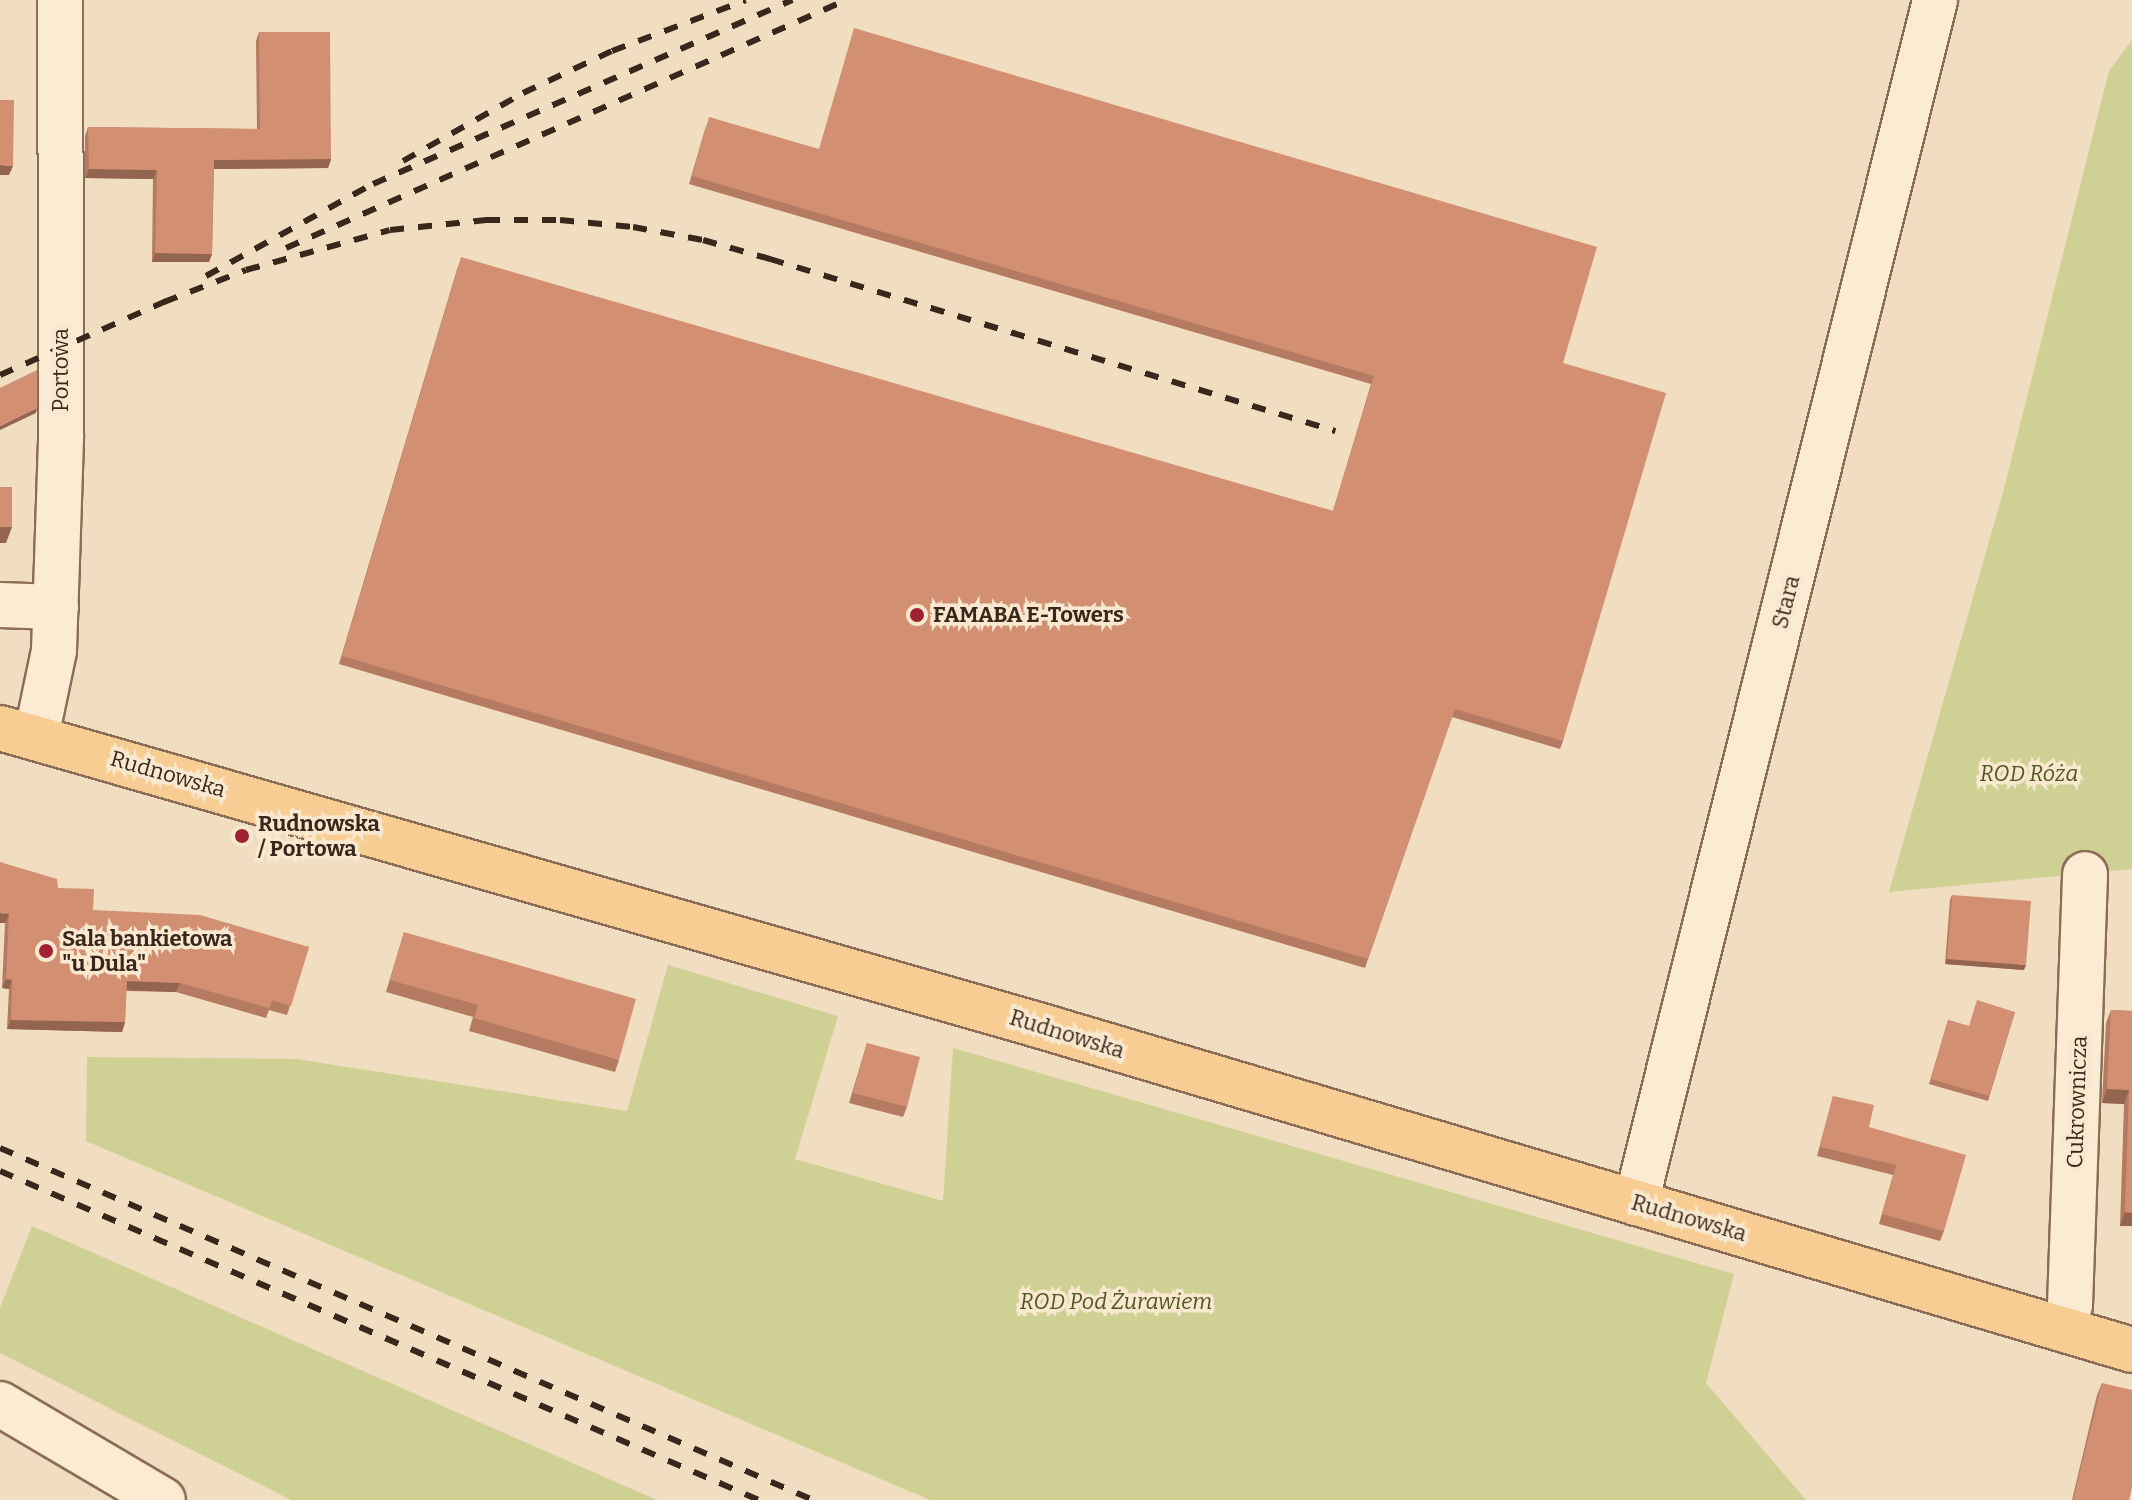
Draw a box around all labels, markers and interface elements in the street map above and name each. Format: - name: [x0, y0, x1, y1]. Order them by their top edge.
- street label: Portowa: [48, 328, 74, 412]
- street label: Stara: [1767, 573, 1805, 631]
- place label: FAMABA E-Towers: [933, 602, 1124, 628]
- marker: FAMABA E-Towers: [908, 606, 926, 624]
- street label: Rudnowska: [107, 745, 229, 803]
- park label: ROD Róża: [1980, 761, 2078, 787]
- place label: Rudnowska / Portowa: [258, 810, 380, 862]
- marker: Rudnowska / Portowa: [233, 827, 251, 845]
- place label: Sala bankietowa "u Dula": [62, 925, 232, 976]
- marker: Sala bankietowa "u Dula": [37, 942, 55, 960]
- street label: Rudnowska: [1007, 1004, 1127, 1064]
- street label: Cukrownicza: [2061, 1035, 2093, 1169]
- street label: Rudnowska: [1628, 1189, 1750, 1247]
- park label: ROD Pod Żurawiem: [1020, 1289, 1212, 1315]

